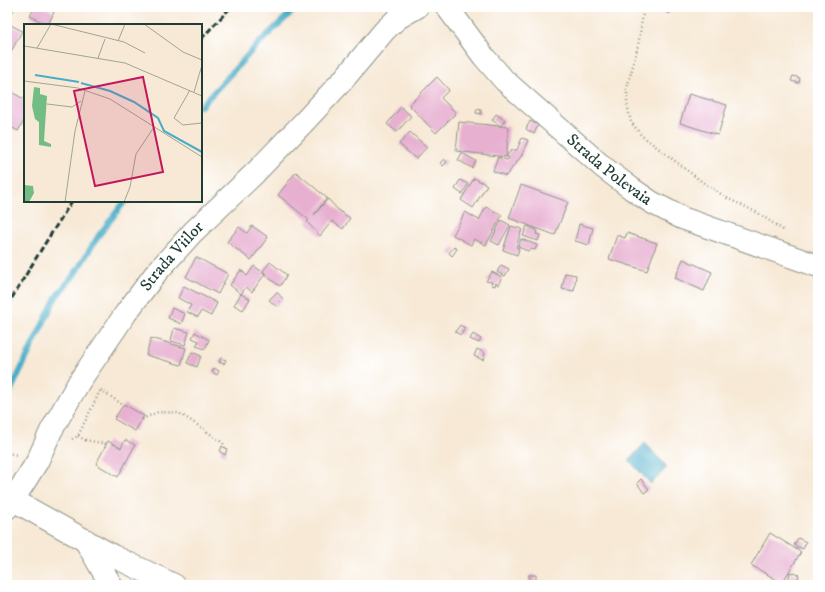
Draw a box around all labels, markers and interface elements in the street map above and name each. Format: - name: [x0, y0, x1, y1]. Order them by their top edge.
- inset map: [24, 24, 202, 202]
- street label: Strada Polevaia: [562, 129, 657, 211]
- street label: Strada Viilor: [135, 216, 209, 296]

